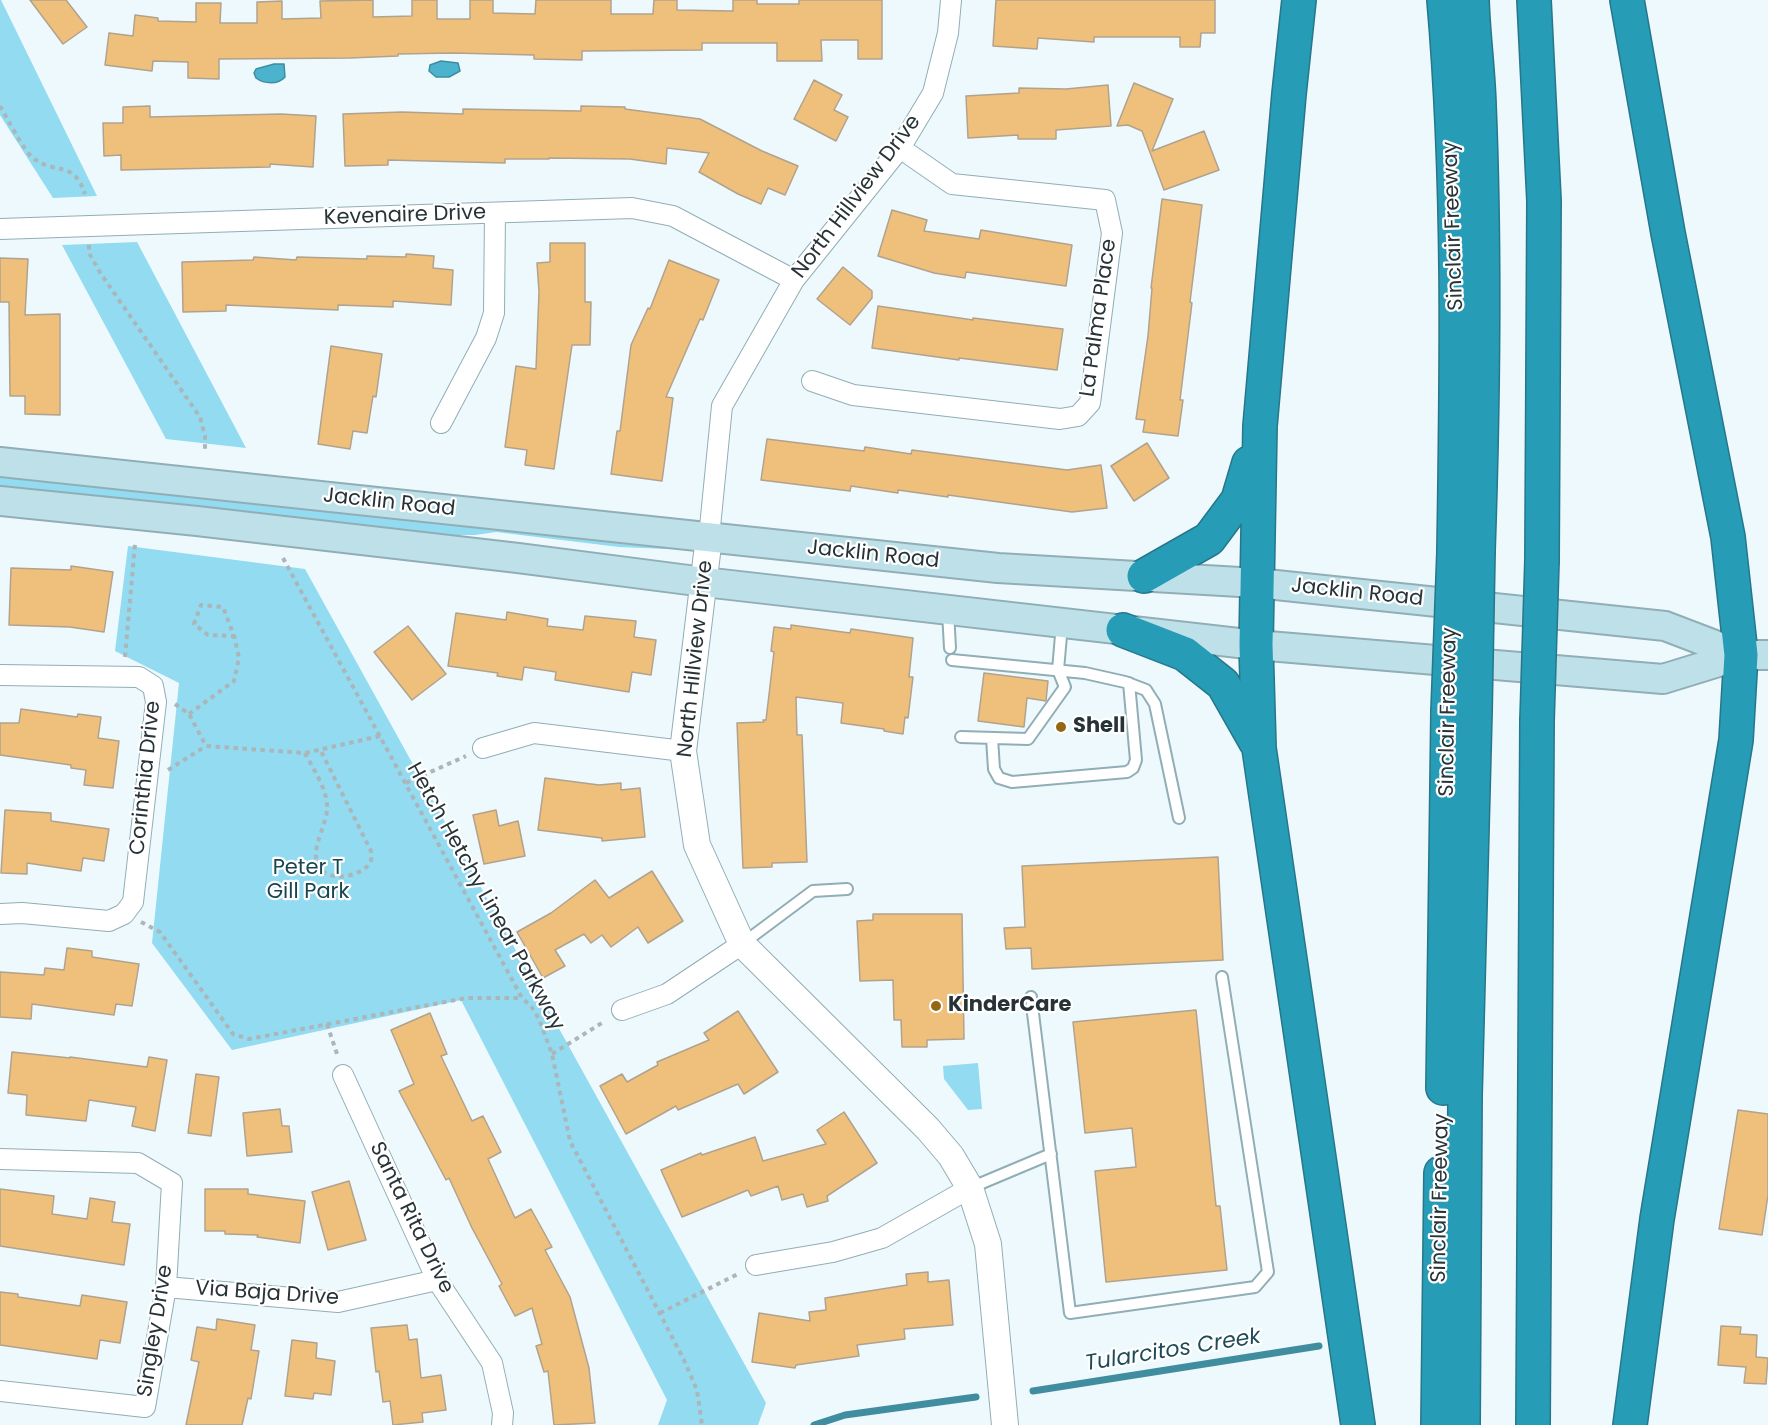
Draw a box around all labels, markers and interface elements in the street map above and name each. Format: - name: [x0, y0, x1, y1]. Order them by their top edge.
- street label: North Hillview Drive: [787, 110, 927, 284]
- street label: Sinclair Freeway: [1438, 141, 1470, 311]
- street label: Kevenaire Drive: [323, 201, 487, 231]
- street label: La Palma Place: [1075, 237, 1123, 399]
- street label: Jacklin Road: [322, 484, 456, 522]
- street label: Jacklin Road: [806, 536, 940, 574]
- street label: North Hillview Drive: [673, 559, 719, 759]
- street label: Jacklin Road: [1290, 574, 1424, 612]
- street label: Sinclair Freeway: [1435, 627, 1463, 797]
- street label: Corinthia Drive: [125, 700, 167, 856]
- place label: Shell: [1073, 714, 1125, 740]
- marker: Shell: [1054, 720, 1068, 734]
- street label: Hetch Hetchy Linear Parkway: [401, 759, 569, 1035]
- park label: Peter T Gill Park: [267, 856, 349, 906]
- place label: KinderCare: [948, 993, 1071, 1019]
- marker: KinderCare: [929, 999, 943, 1013]
- street label: Sinclair Freeway: [1427, 1113, 1455, 1283]
- street label: Santa Rita Drive: [363, 1138, 459, 1298]
- street label: Singley Drive: [133, 1263, 179, 1399]
- street label: Via Baja Drive: [194, 1276, 340, 1312]
- water label: Tularcitos Creek: [1083, 1324, 1263, 1378]

